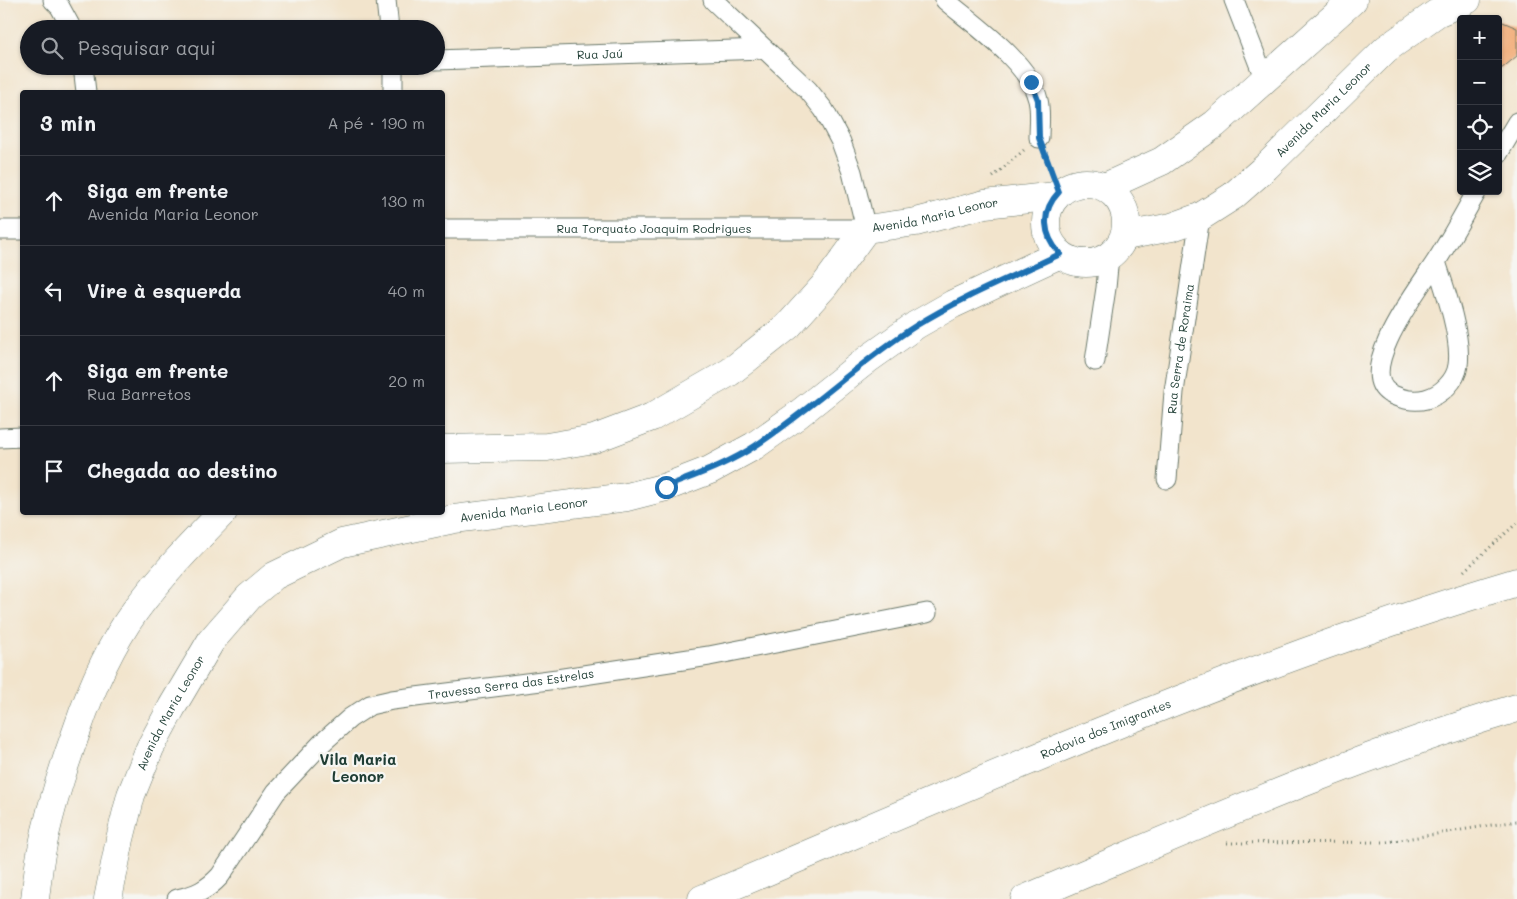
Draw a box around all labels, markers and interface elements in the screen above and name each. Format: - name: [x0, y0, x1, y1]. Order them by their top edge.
- map controls: [1457, 15, 1502, 195]
- button: +: [1457, 15, 1502, 60]
- search box: [20, 20, 445, 75]
- icon: search: [38, 34, 66, 62]
- text: Pesquisar aqui: [78, 35, 216, 60]
- street label: Rua Jaú: [576, 45, 623, 62]
- street label: Avenida Maria Leonor: [1272, 58, 1375, 160]
- button: −: [1457, 60, 1502, 105]
- route end: [1020, 71, 1043, 94]
- button: locate: [1457, 105, 1502, 150]
- text: 3 min: [40, 109, 96, 136]
- text: A pé · 190 m: [327, 112, 425, 133]
- button: layers: [1457, 150, 1502, 195]
- text: Siga em frente: [87, 178, 228, 203]
- icon: ahead: [40, 187, 68, 215]
- text: 130 m: [381, 190, 425, 211]
- street label: Avenida Maria Leonor: [871, 194, 999, 235]
- text: Avenida Maria Leonor: [87, 203, 259, 224]
- street label: Rua Torquato Joaquim Rodrigues: [556, 220, 752, 236]
- icon: left: [40, 277, 68, 305]
- text: Vire à esquerda: [87, 278, 242, 303]
- text: 40 m: [388, 280, 425, 301]
- street label: Rua Serra de Roraima: [1163, 283, 1197, 414]
- text: Siga em frente: [87, 358, 228, 383]
- icon: ahead: [40, 367, 68, 395]
- text: 20 m: [388, 370, 425, 391]
- text: Rua Barretos: [87, 383, 191, 404]
- icon: arrive: [40, 457, 68, 485]
- text: Chegada ao destino: [87, 458, 277, 483]
- route start: [655, 476, 678, 499]
- street label: Avenida Maria Leonor: [459, 493, 589, 525]
- street label: Avenida Maria Leonor: [133, 652, 208, 773]
- street label: Travessa Serra das Estrelas: [427, 664, 595, 702]
- street label: Rodovia dos Imigrantes: [1038, 695, 1173, 762]
- district label: Vila Maria Leonor: [319, 749, 397, 786]

